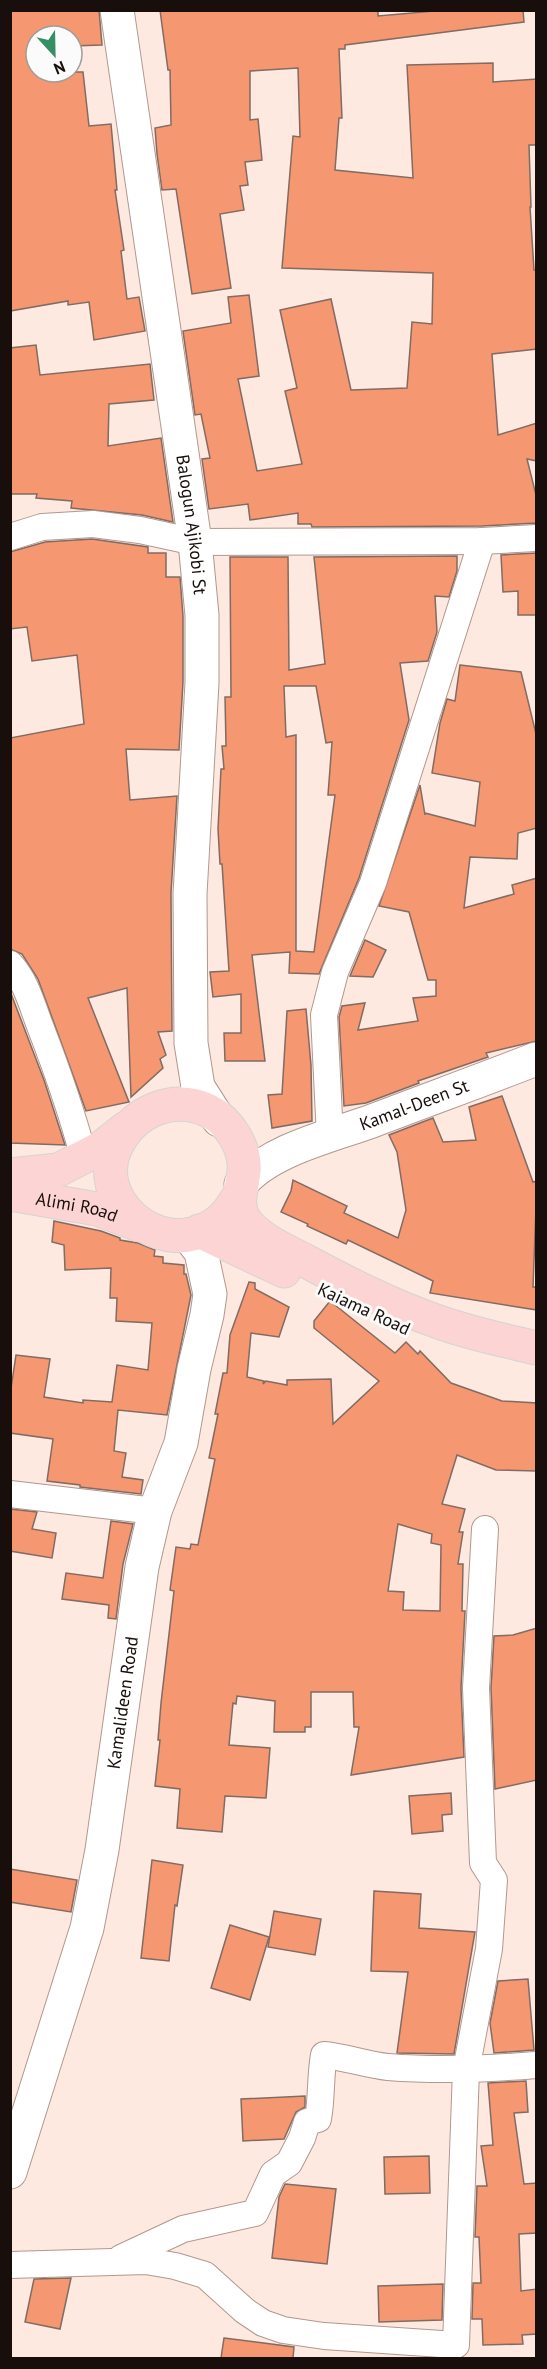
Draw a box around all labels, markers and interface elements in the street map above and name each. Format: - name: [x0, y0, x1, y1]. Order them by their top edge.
- north arrow: [24, 24, 84, 84]
- text: N: [51, 57, 68, 79]
- street label: Balogun Ajikobi St: [171, 453, 212, 596]
- street label: Kamal-Deen St: [356, 1074, 472, 1135]
- street label: Alimi Road: [34, 1187, 121, 1227]
- street label: Kaiama Road: [314, 1277, 414, 1340]
- street label: Kamalideen Road: [102, 1635, 143, 1770]

